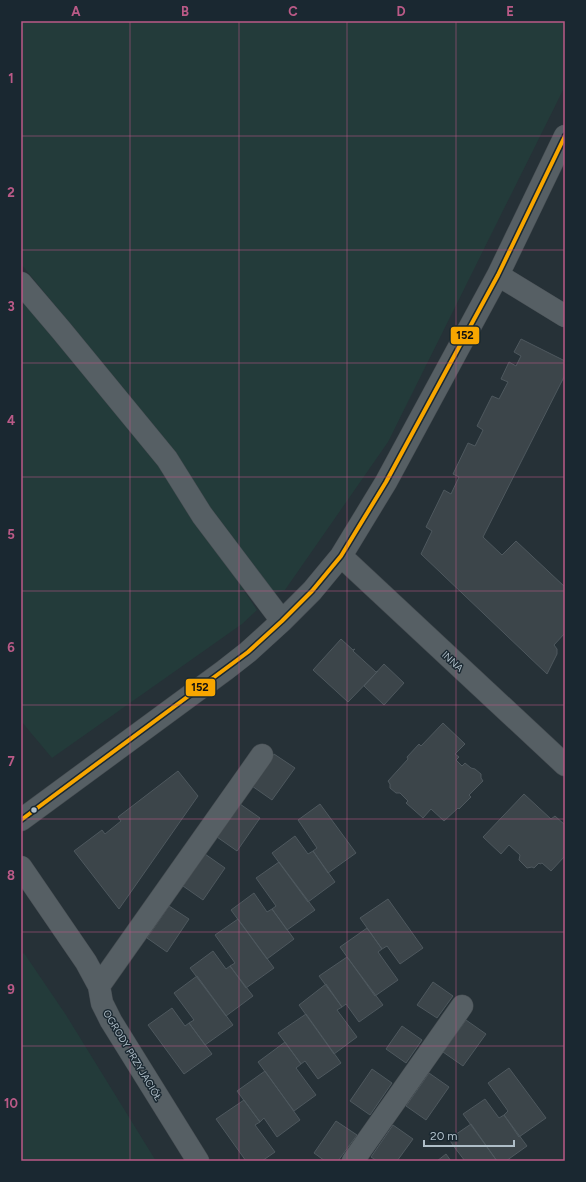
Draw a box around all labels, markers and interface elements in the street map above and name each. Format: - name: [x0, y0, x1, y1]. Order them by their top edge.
- text: A: [71, 4, 81, 19]
- text: B: [181, 4, 189, 19]
- text: C: [288, 4, 298, 19]
- text: D: [396, 4, 406, 19]
- text: E: [506, 4, 514, 19]
- text: 1: [8, 71, 14, 86]
- text: 2: [7, 185, 15, 200]
- text: 3: [7, 299, 15, 314]
- line badge: 152: [450, 326, 480, 345]
- text: 152: [456, 329, 474, 342]
- text: 4: [7, 413, 15, 428]
- text: 5: [7, 527, 15, 542]
- text: 6: [7, 640, 15, 655]
- street label: INNA: [439, 648, 466, 675]
- line badge: 152: [185, 678, 216, 697]
- text: 152: [191, 681, 209, 694]
- text: 7: [7, 754, 15, 769]
- unlabelled marker: [29, 805, 39, 815]
- text: 8: [7, 868, 15, 883]
- text: 9: [7, 982, 15, 997]
- street label: OGRODY PRZYJACIÓŁ: [100, 1007, 165, 1104]
- text: 10: [4, 1096, 18, 1111]
- scale bar: [424, 1122, 514, 1148]
- text: 20 m: [430, 1129, 458, 1143]

